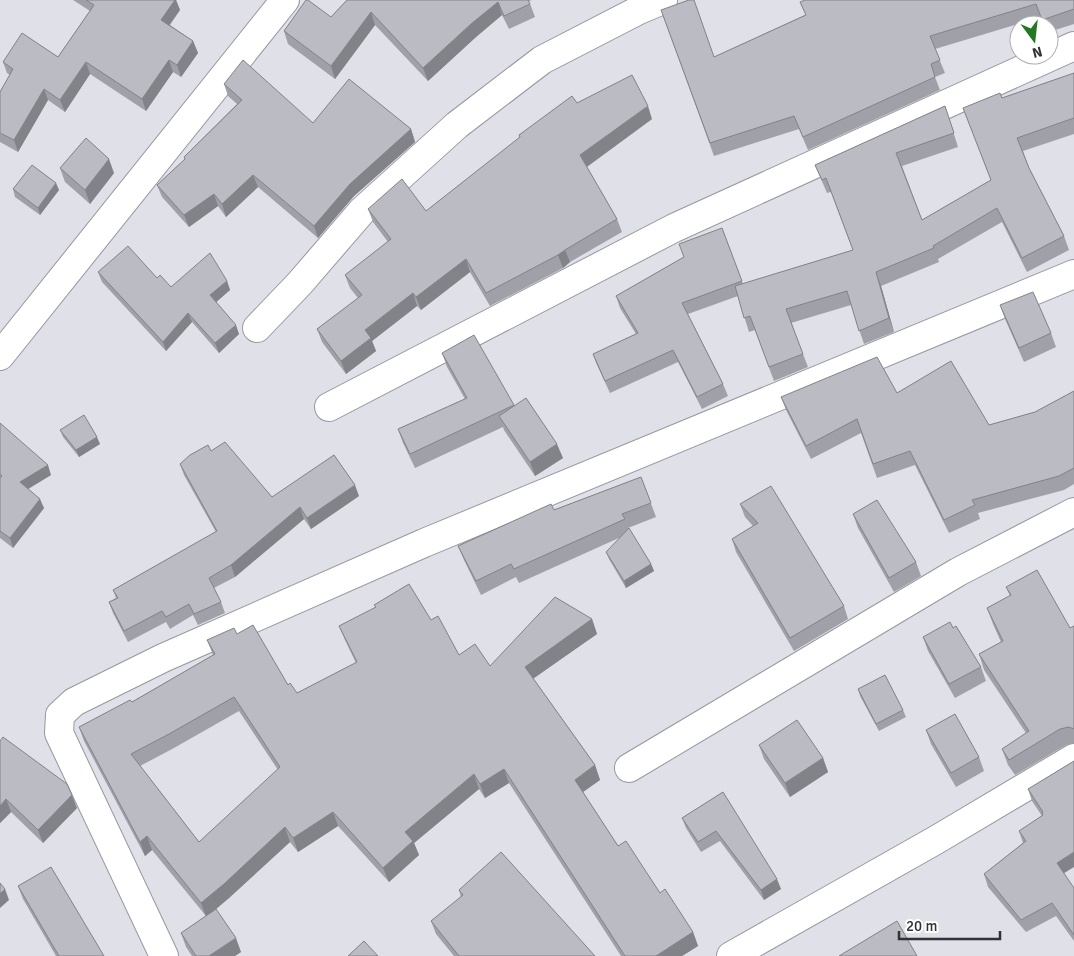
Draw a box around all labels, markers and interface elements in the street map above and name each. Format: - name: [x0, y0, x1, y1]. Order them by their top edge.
- north arrow: [1009, 15, 1059, 65]
- text: N: [1030, 43, 1044, 62]
- scale bar: [899, 908, 1000, 940]
- text: 20 m: [906, 917, 937, 935]

